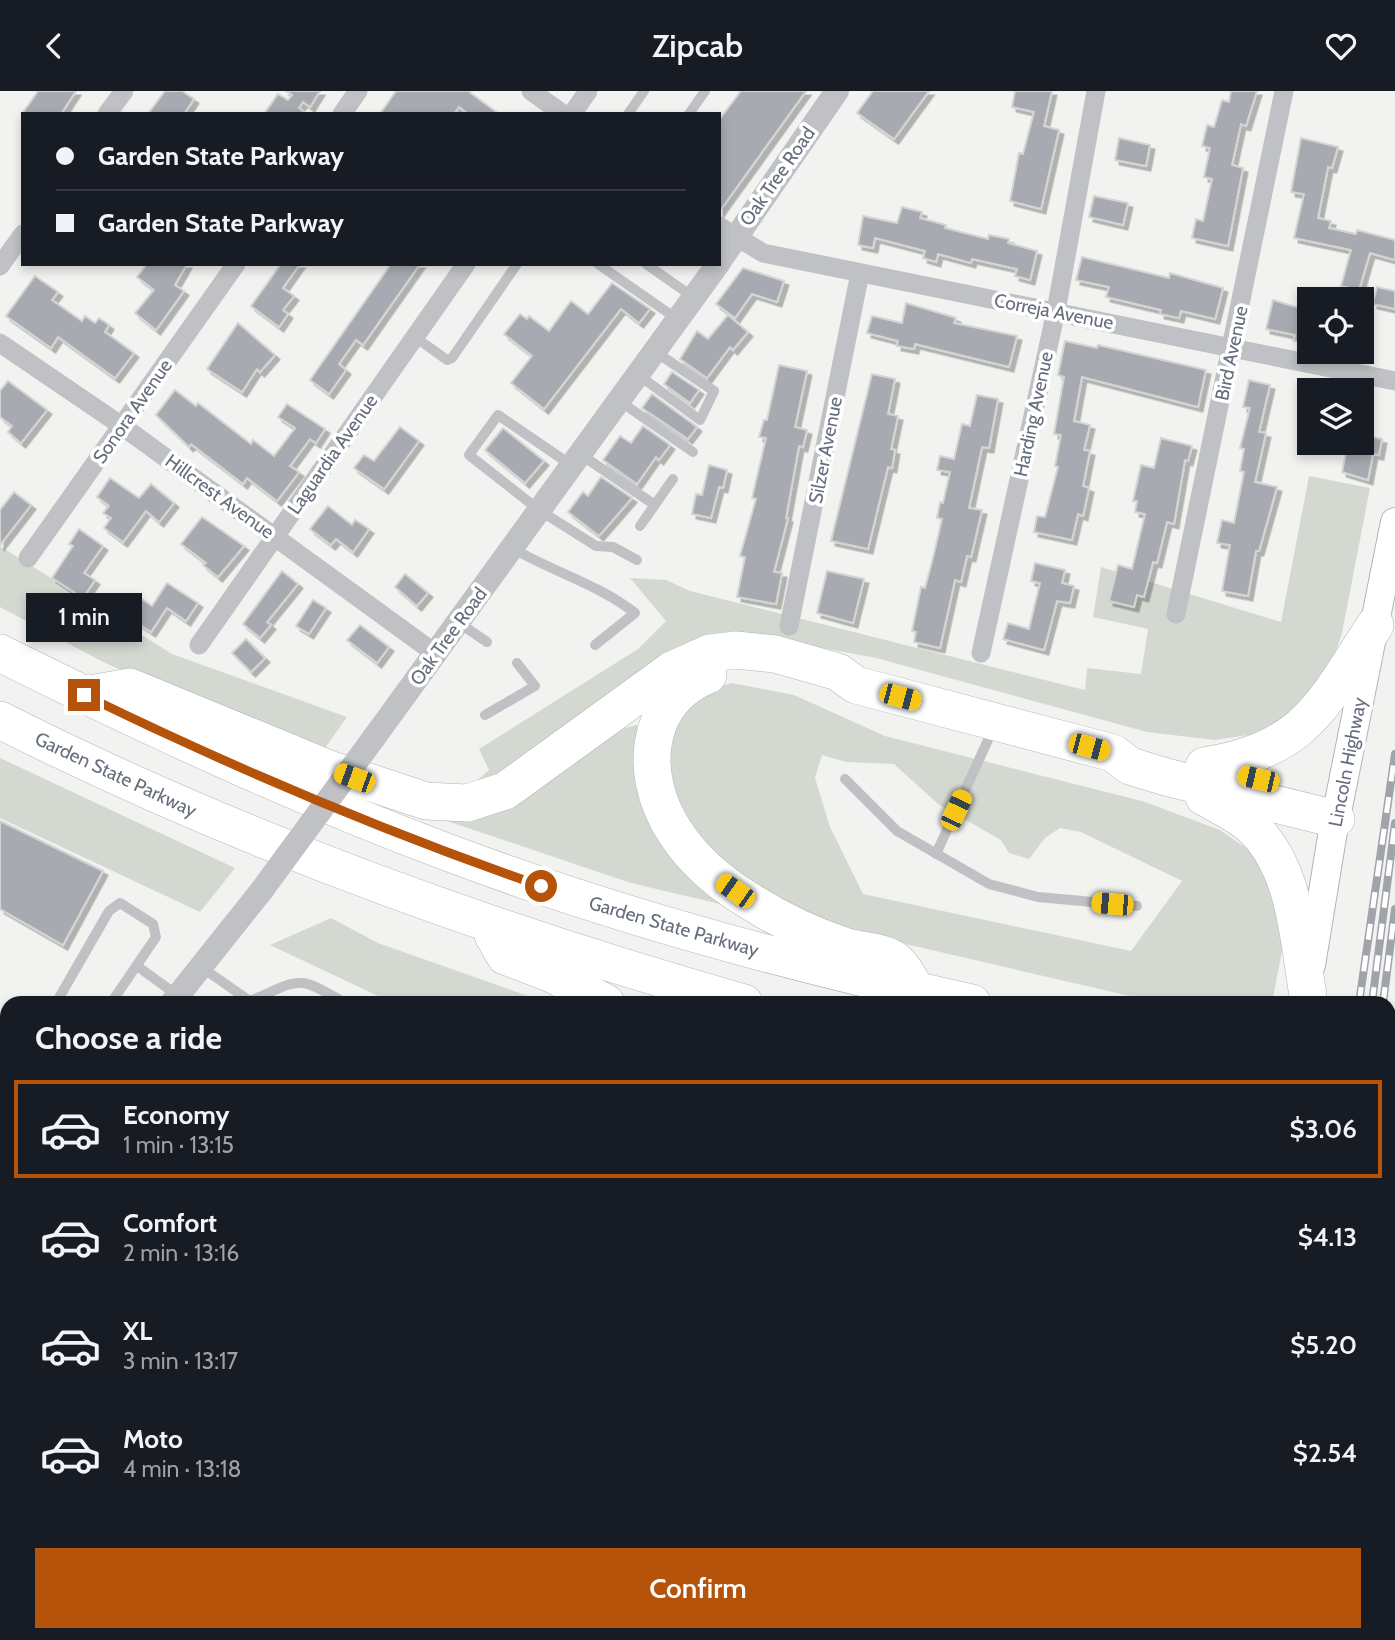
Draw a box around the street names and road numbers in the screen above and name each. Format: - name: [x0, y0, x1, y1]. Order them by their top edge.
- street label: Oak Tree Road: [735, 122, 820, 230]
- street label: Correja Avenue: [992, 289, 1116, 334]
- street label: Bird Avenue: [1210, 303, 1253, 402]
- street label: Harding Avenue: [1009, 349, 1058, 479]
- street label: Sonora Avenue: [88, 354, 177, 468]
- street label: Laguardia Avenue: [283, 390, 382, 519]
- street label: Silzer Avenue: [804, 394, 847, 506]
- street label: Hillcrest Avenue: [161, 449, 279, 544]
- street label: Oak Tree Road: [405, 583, 492, 690]
- street label: Lincoln Highway: [1324, 695, 1371, 829]
- street label: Garden State Parkway: [31, 727, 201, 822]
- street label: Garden State Parkway: [586, 891, 762, 962]

